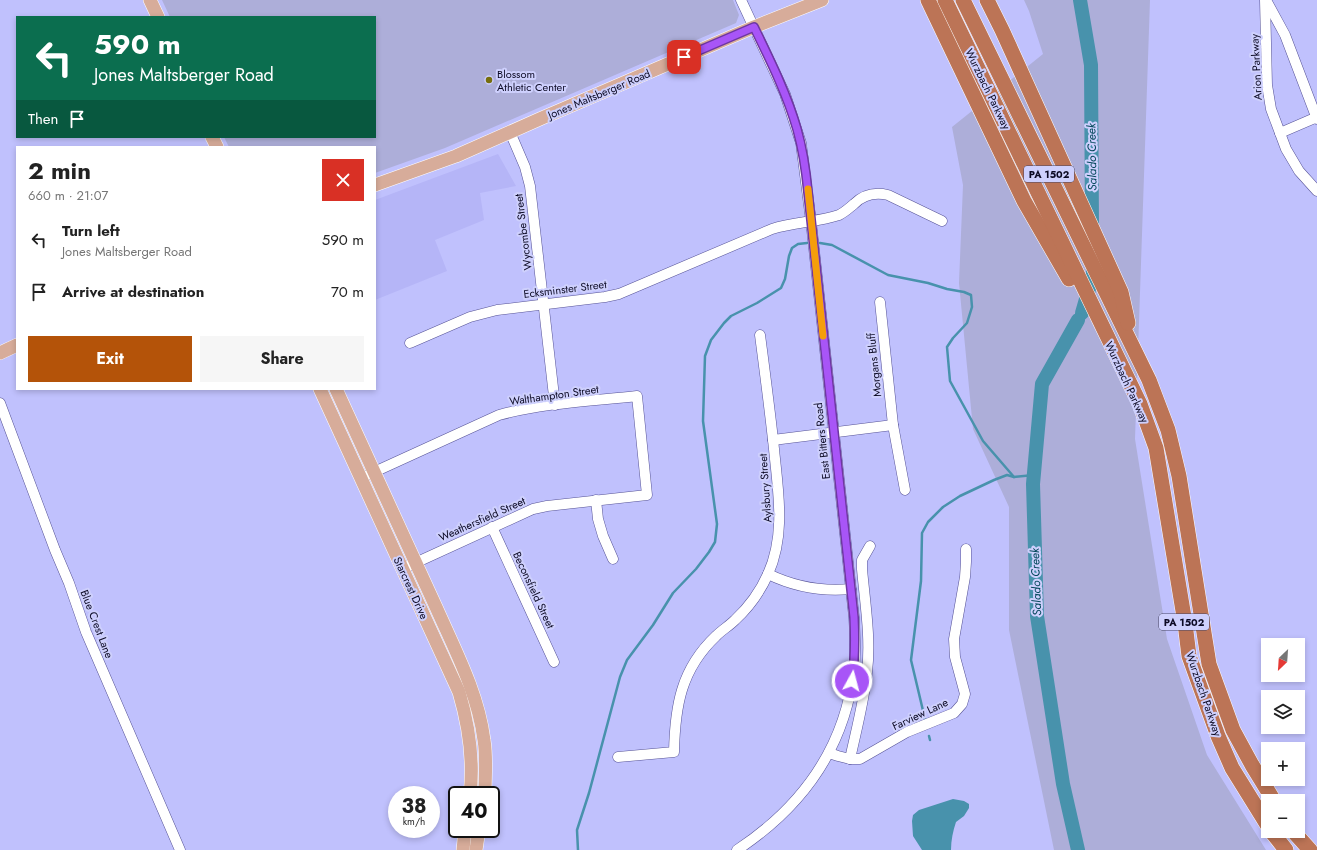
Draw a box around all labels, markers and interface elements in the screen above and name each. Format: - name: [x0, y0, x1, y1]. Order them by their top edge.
- text: 590 m: [94, 24, 181, 65]
- icon: left: [28, 32, 80, 84]
- street label: Arion Parkway: [1246, 33, 1266, 101]
- pin: [667, 40, 701, 74]
- icon: arrive: [673, 46, 695, 68]
- street label: Wurzbach Parkway: [961, 46, 1015, 132]
- text: Jones Maltsberger Road: [94, 62, 274, 88]
- street label: Jones Maltsberger Road: [543, 65, 653, 124]
- place label: Blossom Athletic Center: [497, 66, 566, 95]
- marker: Blossom Athletic Center: [484, 75, 494, 85]
- text: Then: [28, 108, 58, 130]
- icon: arrive: [66, 108, 88, 130]
- water label: Salado Creek: [1082, 122, 1102, 191]
- text: 2 min: [28, 153, 91, 188]
- button: close: [322, 159, 364, 201]
- road number: PA 1502: [1024, 166, 1074, 182]
- text: 660 m · 21:07: [28, 186, 108, 205]
- street label: Wycombe Street: [510, 193, 536, 271]
- text: Turn left: [62, 220, 120, 242]
- icon: left: [28, 229, 50, 251]
- text: 590 m: [322, 229, 364, 251]
- text: Jones Maltsberger Road: [62, 242, 192, 261]
- street label: Ecksminster Street: [522, 276, 608, 302]
- icon: arrive: [28, 281, 50, 303]
- text: Arrive at destination: [62, 281, 204, 303]
- text: 70 m: [331, 281, 364, 303]
- street label: Morgans Bluff: [863, 331, 885, 398]
- button: Exit: [28, 336, 192, 382]
- button: Share: [200, 336, 364, 382]
- street label: Wurzbach Parkway: [1101, 339, 1153, 426]
- street label: Walthampton Street: [508, 381, 600, 409]
- street label: East Bitters Road: [810, 402, 834, 480]
- street label: Aylsbury Street: [755, 453, 775, 523]
- street label: Weathersfield Street: [436, 493, 528, 545]
- water label: Salado Creek: [1026, 547, 1046, 616]
- street label: Beconsfield Street: [509, 549, 559, 631]
- street label: Starcrest Drive: [390, 554, 433, 622]
- street label: Blue Crest Lane: [77, 587, 118, 661]
- road number: PA 1502: [1159, 614, 1209, 630]
- north arrow: [1261, 638, 1305, 682]
- map controls: [1261, 638, 1305, 838]
- street label: Wurzbach Parkway: [1182, 650, 1226, 738]
- position arrow: [831, 660, 873, 702]
- button: layers: [1261, 690, 1305, 734]
- street label: Farview Lane: [889, 694, 951, 734]
- button: +: [1261, 742, 1305, 786]
- speed limit sign: 40: [448, 786, 500, 838]
- text: 38: [402, 792, 426, 821]
- button: −: [1261, 794, 1305, 838]
- text: km/h: [403, 814, 425, 829]

